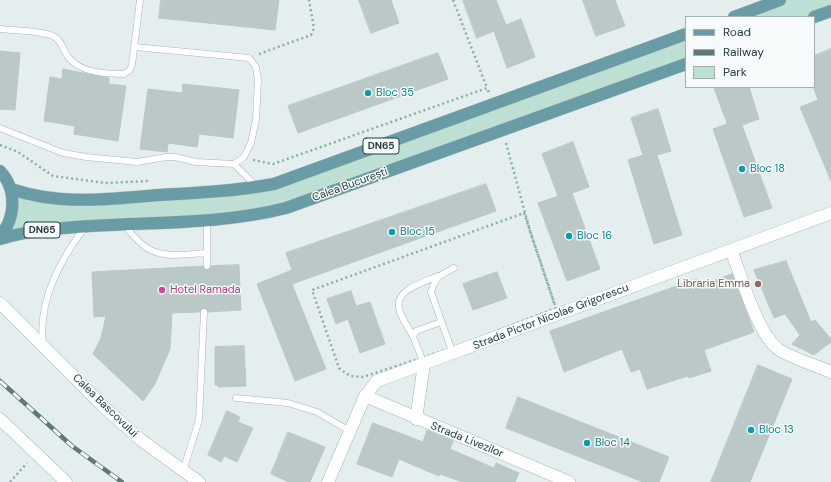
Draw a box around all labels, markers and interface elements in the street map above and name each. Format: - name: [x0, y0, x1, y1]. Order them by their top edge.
- legend: [685, 16, 815, 88]
- text: Road: [723, 24, 751, 40]
- text: Railway: [723, 44, 764, 60]
- text: Park: [723, 64, 747, 80]
- place label: Bloc 35: [376, 86, 414, 100]
- marker: Bloc 35: [363, 88, 373, 98]
- road number: DN65: [363, 138, 399, 154]
- place label: Bloc 18: [750, 162, 785, 176]
- marker: Bloc 18: [737, 164, 747, 174]
- street label: Calea București: [310, 165, 390, 205]
- road number: DN65: [24, 222, 60, 238]
- place label: Bloc 15: [400, 225, 435, 239]
- marker: Bloc 15: [387, 227, 397, 237]
- place label: Bloc 16: [577, 229, 612, 243]
- marker: Bloc 16: [564, 231, 574, 241]
- place label: Libraria Emma: [677, 277, 750, 291]
- marker: Libraria Emma: [753, 279, 763, 289]
- street label: Strada Pictor Nicolae Grigorescu: [471, 281, 631, 353]
- place label: Hotel Ramada: [170, 283, 241, 297]
- marker: Hotel Ramada: [157, 285, 167, 295]
- street label: Calea Bascovului: [70, 372, 140, 440]
- street label: Strada Livezilor: [429, 419, 505, 461]
- place label: Bloc 13: [759, 423, 794, 437]
- marker: Bloc 13: [746, 425, 756, 435]
- place label: Bloc 14: [595, 436, 630, 450]
- marker: Bloc 14: [582, 438, 592, 448]

